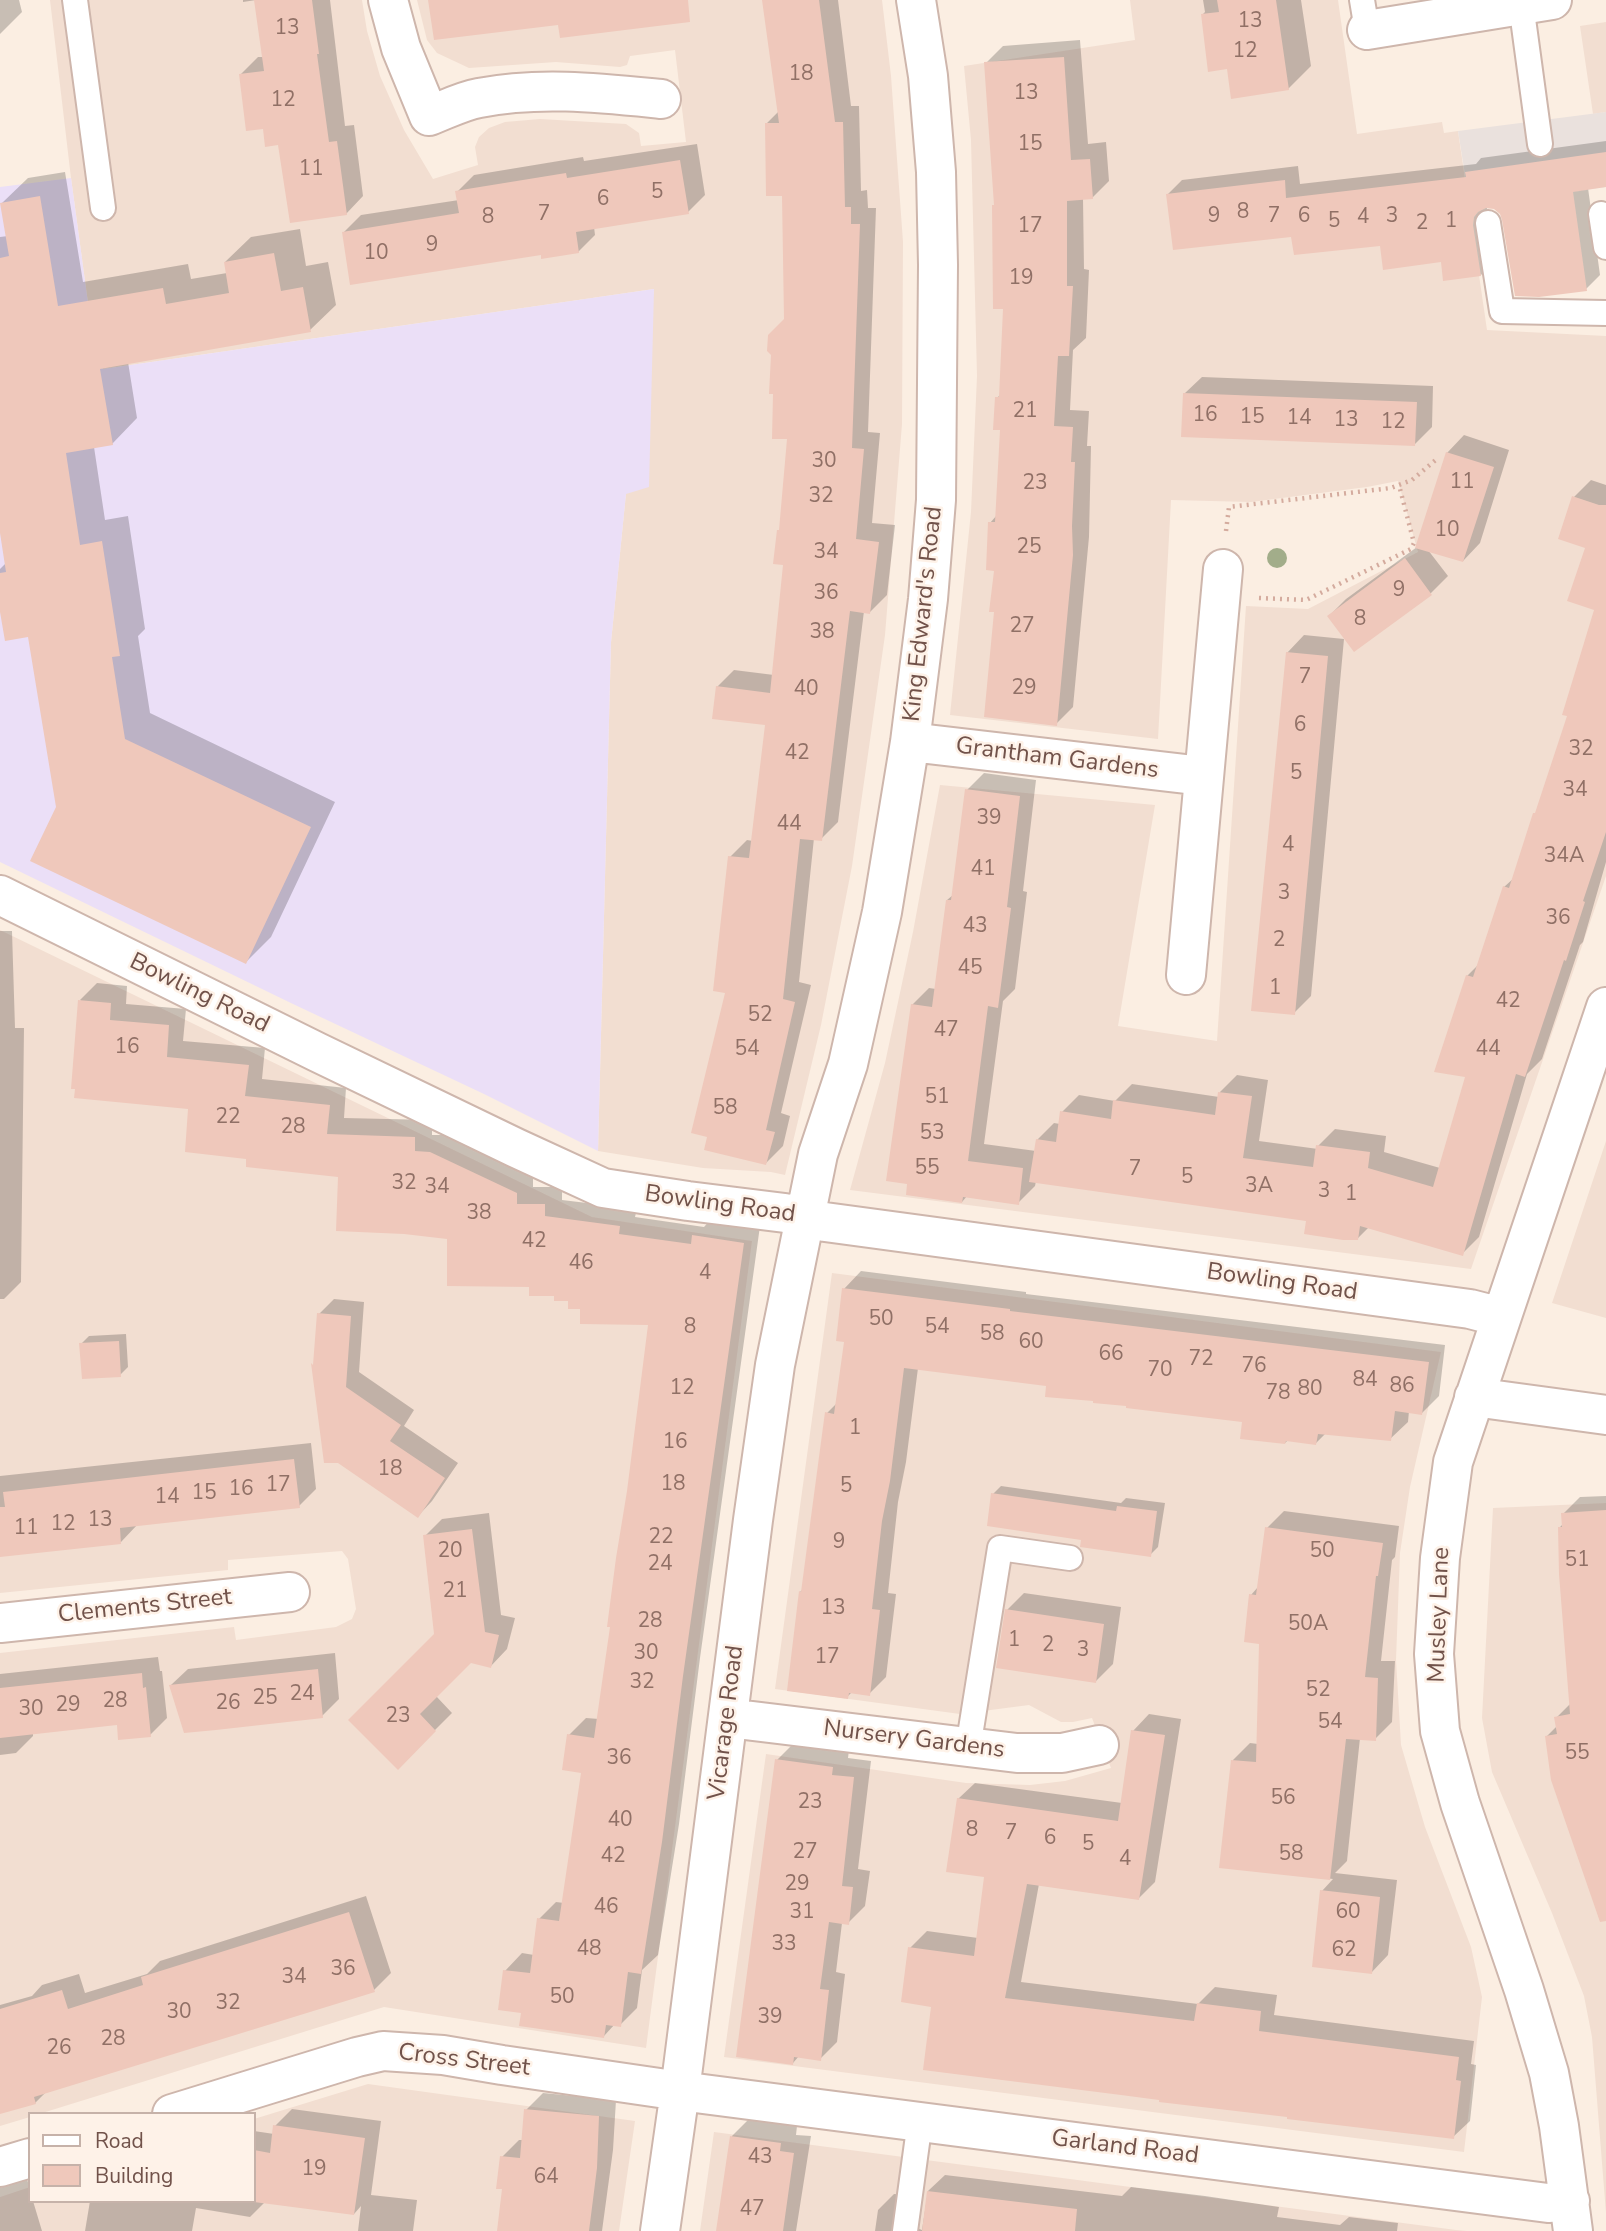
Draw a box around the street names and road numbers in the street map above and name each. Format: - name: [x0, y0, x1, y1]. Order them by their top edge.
- street label: King Edward's Road: [898, 505, 950, 723]
- street label: Grantham Gardens: [954, 732, 1160, 786]
- street label: Bowling Road: [124, 948, 274, 1040]
- street label: Bowling Road: [643, 1180, 797, 1230]
- street label: Bowling Road: [1205, 1258, 1359, 1308]
- street label: Musley Lane: [1423, 1547, 1457, 1683]
- street label: Clements Street: [57, 1584, 233, 1630]
- street label: Vicarage Road: [703, 1644, 751, 1802]
- street label: Nursery Gardens: [822, 1715, 1006, 1765]
- street label: Cross Street: [396, 2039, 532, 2083]
- street label: Garland Road: [1050, 2125, 1200, 2171]

